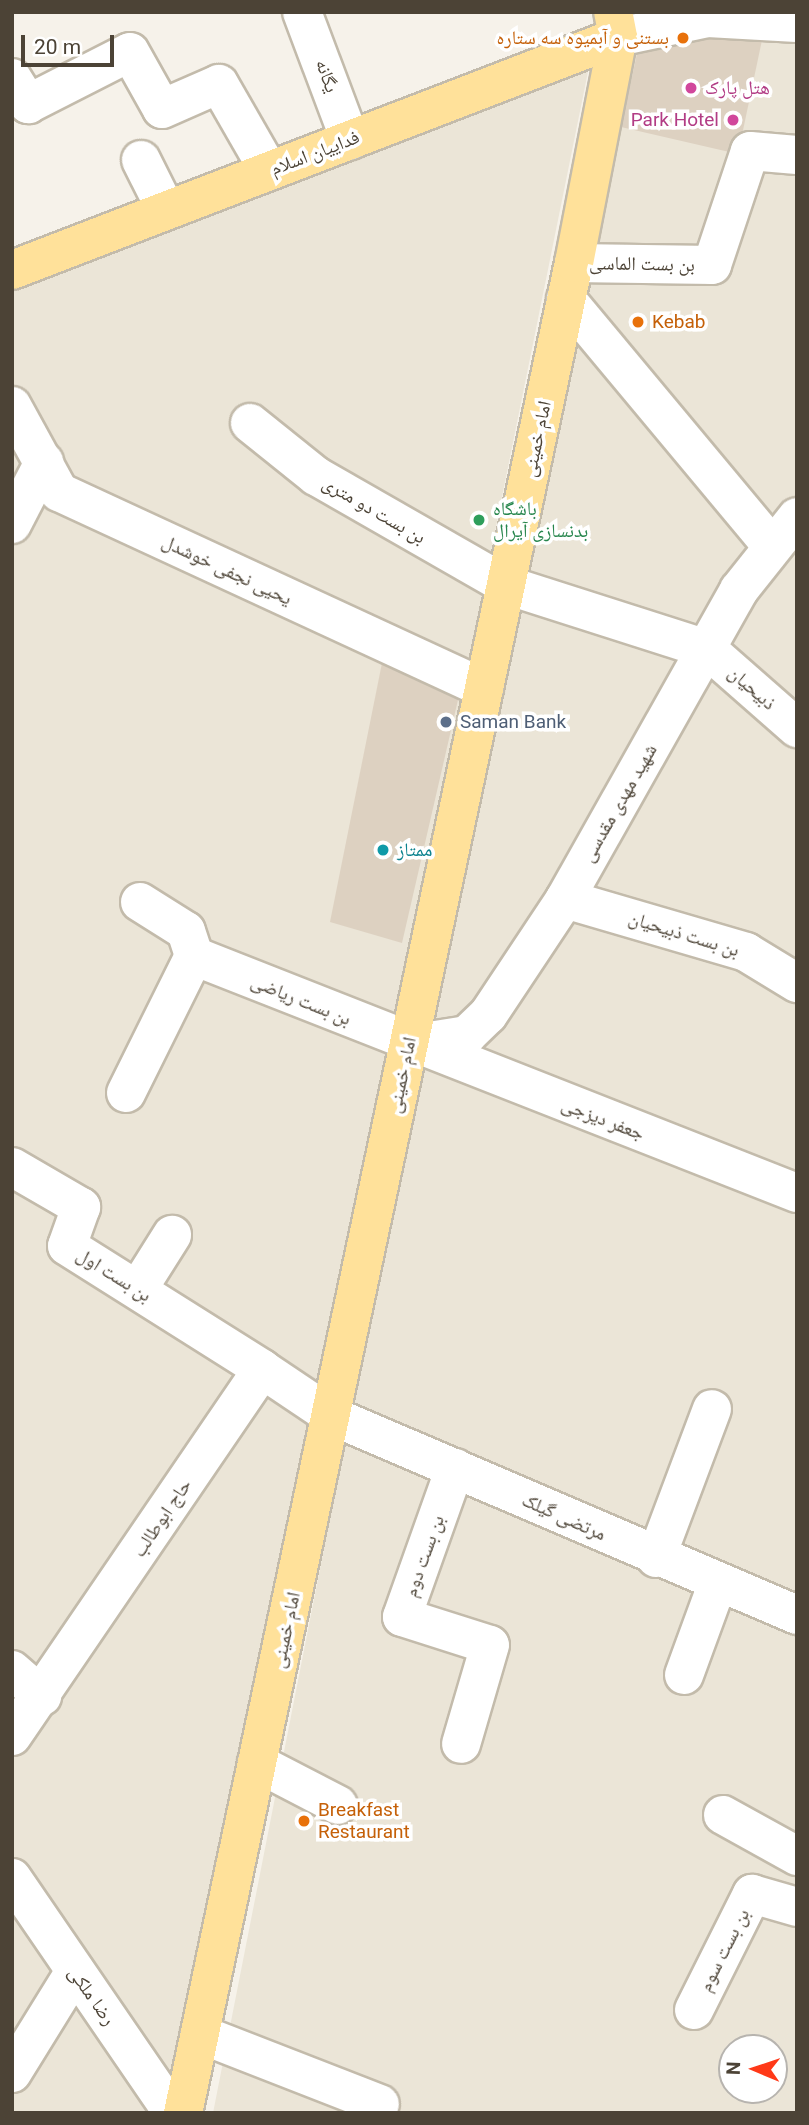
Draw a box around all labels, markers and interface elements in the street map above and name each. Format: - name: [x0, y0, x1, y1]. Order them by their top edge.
- scale bar: [24, 21, 117, 65]
- place label: بستنی و آبمیوه سه ستاره: [497, 27, 669, 49]
- marker: بستنی و آبمیوه سه ستاره: [675, 30, 691, 46]
- text: 20 m: [34, 35, 81, 59]
- street label: یگانه: [310, 56, 344, 96]
- place label: هتل پارک: [705, 77, 770, 99]
- marker: هتل پارک: [683, 80, 699, 96]
- place label: Park Hotel: [631, 109, 719, 131]
- marker: Park Hotel: [725, 112, 741, 128]
- street label: فداییان اسلام: [267, 126, 363, 180]
- street label: بن بست الماسی: [589, 252, 695, 276]
- place label: Kebab: [652, 311, 705, 333]
- marker: Kebab: [630, 314, 646, 330]
- street label: امام خمینی: [518, 399, 556, 479]
- street label: بن بست دو متری: [318, 471, 430, 549]
- place label: باشگاه بدنسازی آیرال: [493, 498, 588, 542]
- marker: باشگاه بدنسازی آیرال: [471, 512, 487, 528]
- street label: یحیی نجفی خوشدل: [158, 530, 296, 610]
- street label: ذبیحیان: [724, 661, 780, 715]
- place label: Saman Bank: [460, 711, 566, 733]
- marker: Saman Bank: [438, 714, 454, 730]
- street label: شهید مهدی مقدسی: [576, 740, 662, 866]
- place label: ممتاز: [397, 839, 432, 861]
- marker: ممتاز: [375, 842, 391, 858]
- street label: بن بست ذبیحیان: [626, 906, 742, 962]
- street label: بن بست ریاضی: [248, 970, 354, 1030]
- street label: امام خمینی: [383, 1035, 421, 1115]
- street label: جعفر دیزجی: [558, 1093, 648, 1145]
- street label: بن بست اول: [72, 1243, 156, 1307]
- street label: حاج ابوطالب: [128, 1475, 196, 1561]
- street label: مرتضی گیلک: [518, 1488, 610, 1546]
- street label: بن بست دوم: [399, 1512, 449, 1600]
- street label: امام خمینی: [267, 1590, 305, 1670]
- place label: Breakfast Restaurant: [318, 1799, 410, 1843]
- marker: Breakfast Restaurant: [296, 1813, 312, 1829]
- street label: بن بست سوم: [693, 1905, 755, 1995]
- street label: رضا ملکی: [63, 1962, 121, 2030]
- north arrow: [718, 2034, 788, 2104]
- text: N: [722, 2061, 745, 2075]

